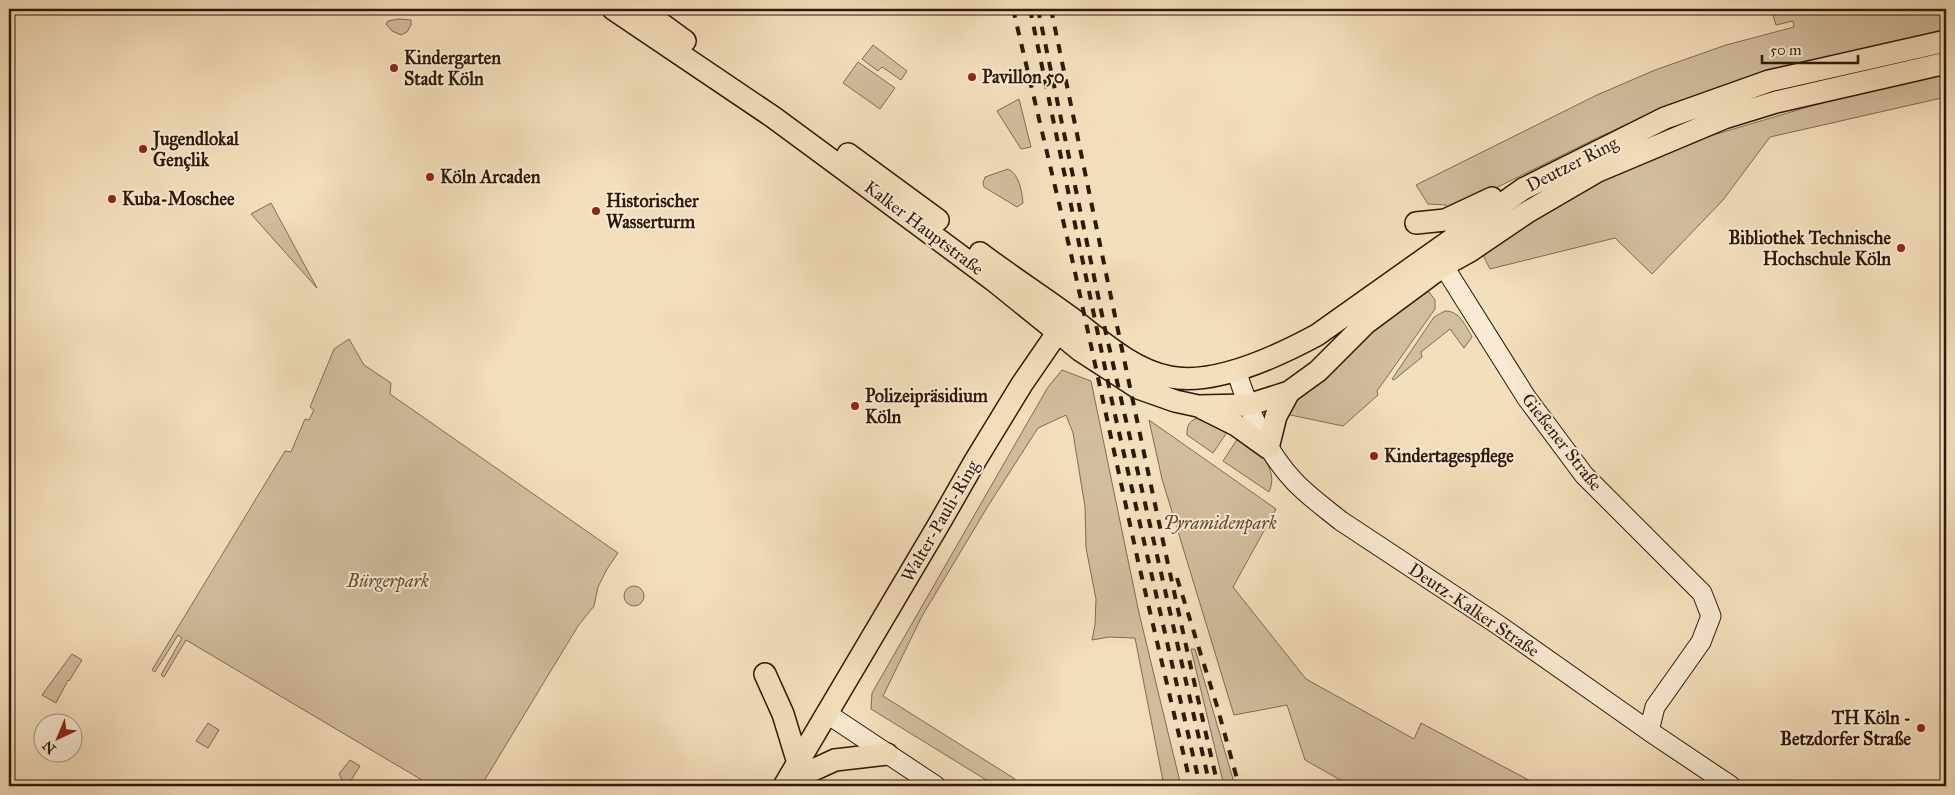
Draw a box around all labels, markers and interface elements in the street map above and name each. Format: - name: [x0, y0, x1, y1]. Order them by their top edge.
- scale bar: [1762, 32, 1859, 64]
- text: 50 m: [1770, 41, 1802, 59]
- place label: Kindergarten Stadt Köln: [404, 47, 501, 90]
- marker: Kindergarten Stadt Köln: [388, 62, 400, 74]
- place label: Pavillon 50: [982, 66, 1064, 88]
- marker: Pavillon 50: [966, 71, 978, 83]
- place label: Jugendlokal Gençlik: [151, 128, 240, 172]
- street label: Deutzer Ring: [1523, 131, 1622, 197]
- marker: Jugendlokal Gençlik: [137, 143, 149, 155]
- place label: Köln Arcaden: [440, 166, 541, 188]
- marker: Köln Arcaden: [424, 171, 436, 183]
- street label: Kalker Hauptstraße: [860, 176, 988, 280]
- place label: Kuba-Moschee: [122, 188, 235, 210]
- place label: Historischer Wasserturm: [606, 190, 700, 233]
- marker: Kuba-Moschee: [106, 193, 118, 205]
- marker: Historischer Wasserturm: [590, 205, 602, 217]
- place label: Bibliothek Technische Hochschule Köln: [1728, 227, 1892, 270]
- marker: Bibliothek Technische Hochschule Köln: [1895, 242, 1907, 254]
- place label: Polizeipräsidium Köln: [865, 385, 989, 428]
- street label: Gießener Straße: [1517, 389, 1607, 495]
- marker: Polizeipräsidium Köln: [849, 400, 861, 412]
- place label: Kindertagespflege: [1384, 445, 1514, 468]
- marker: Kindertagespflege: [1368, 450, 1380, 462]
- street label: Walter-Pauli-Ring: [896, 456, 985, 586]
- park label: Pyramidenpark: [1163, 512, 1277, 535]
- street label: Deutz-Kalker Straße: [1404, 558, 1544, 662]
- park label: Bürgerpark: [346, 570, 429, 593]
- place label: TH Köln - Betzdorfer Straße: [1780, 707, 1911, 750]
- north arrow: [32, 712, 82, 762]
- marker: TH Köln - Betzdorfer Straße: [1915, 722, 1927, 734]
- text: N: [39, 737, 59, 757]

